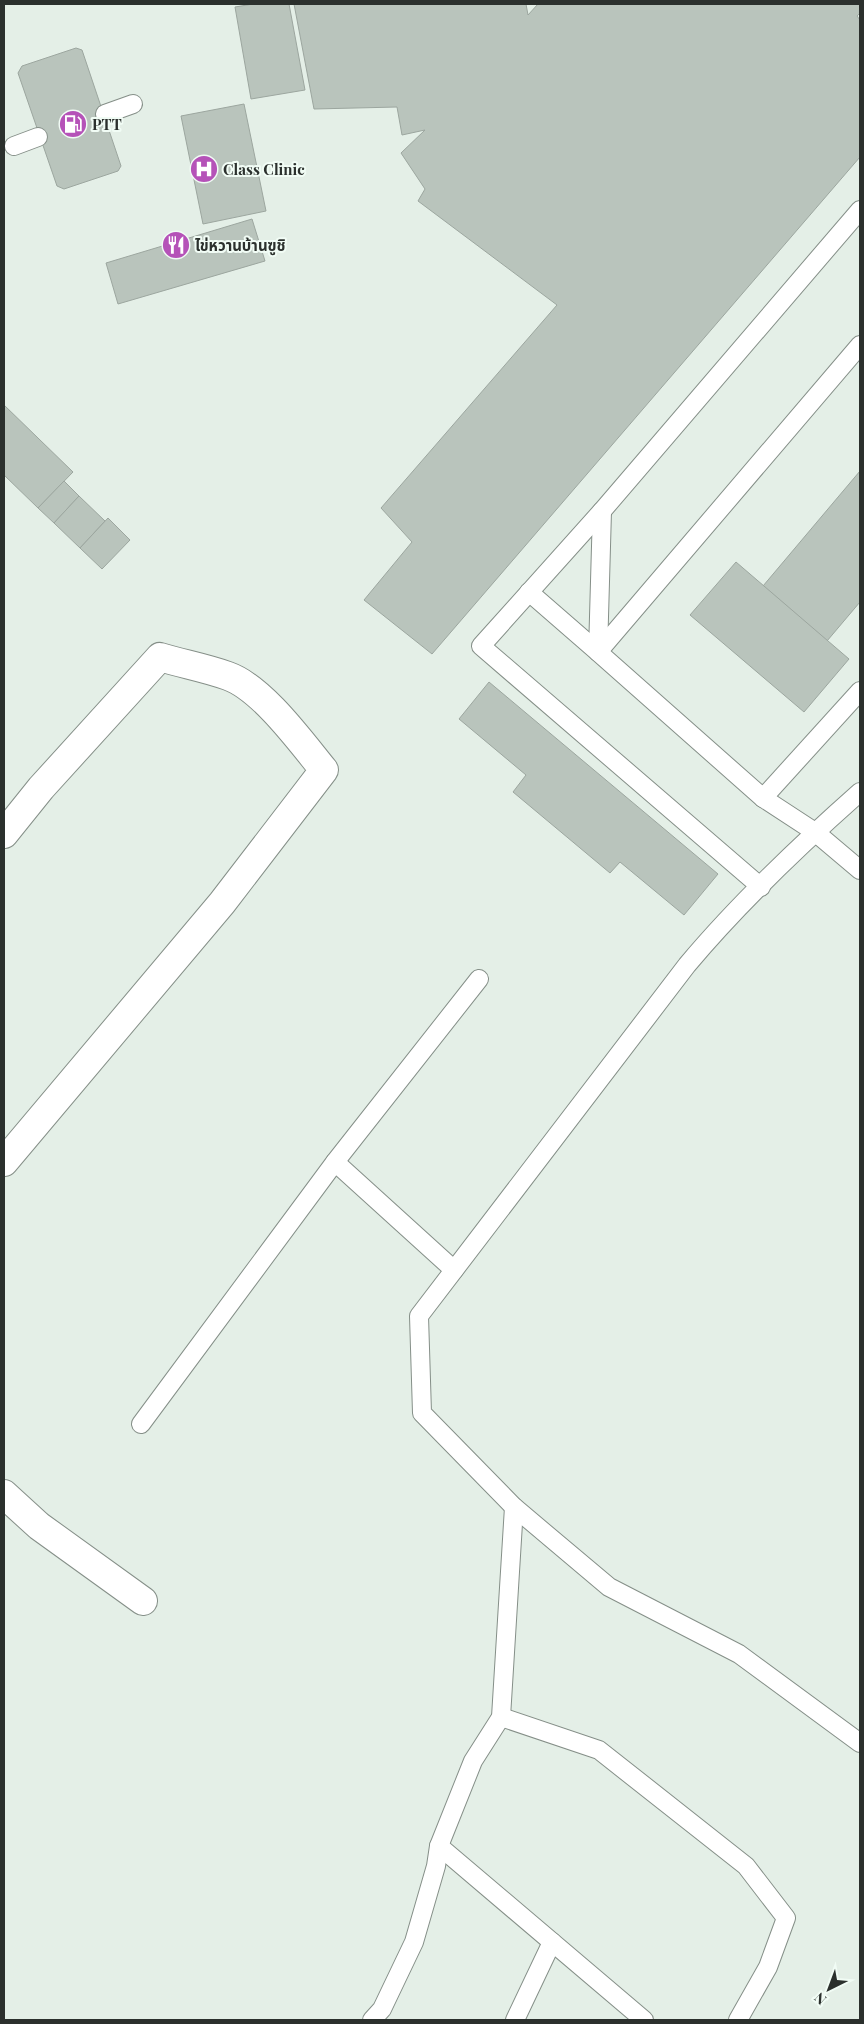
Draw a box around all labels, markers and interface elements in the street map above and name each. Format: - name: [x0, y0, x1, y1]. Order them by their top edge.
- fuel station icon: PTT: [58, 109, 88, 139]
- place label: PTT: [92, 114, 122, 134]
- hospital icon: Class Clinic: [189, 154, 219, 184]
- place label: Class Clinic: [223, 159, 305, 179]
- restaurant icon: ไข่หวานบ้านฃูชิ: [161, 230, 191, 260]
- place label: ไข่หวานบ้านฃูชิ: [195, 235, 286, 256]
- north arrow: [804, 1964, 854, 2014]
- text: N: [810, 1989, 830, 2009]

